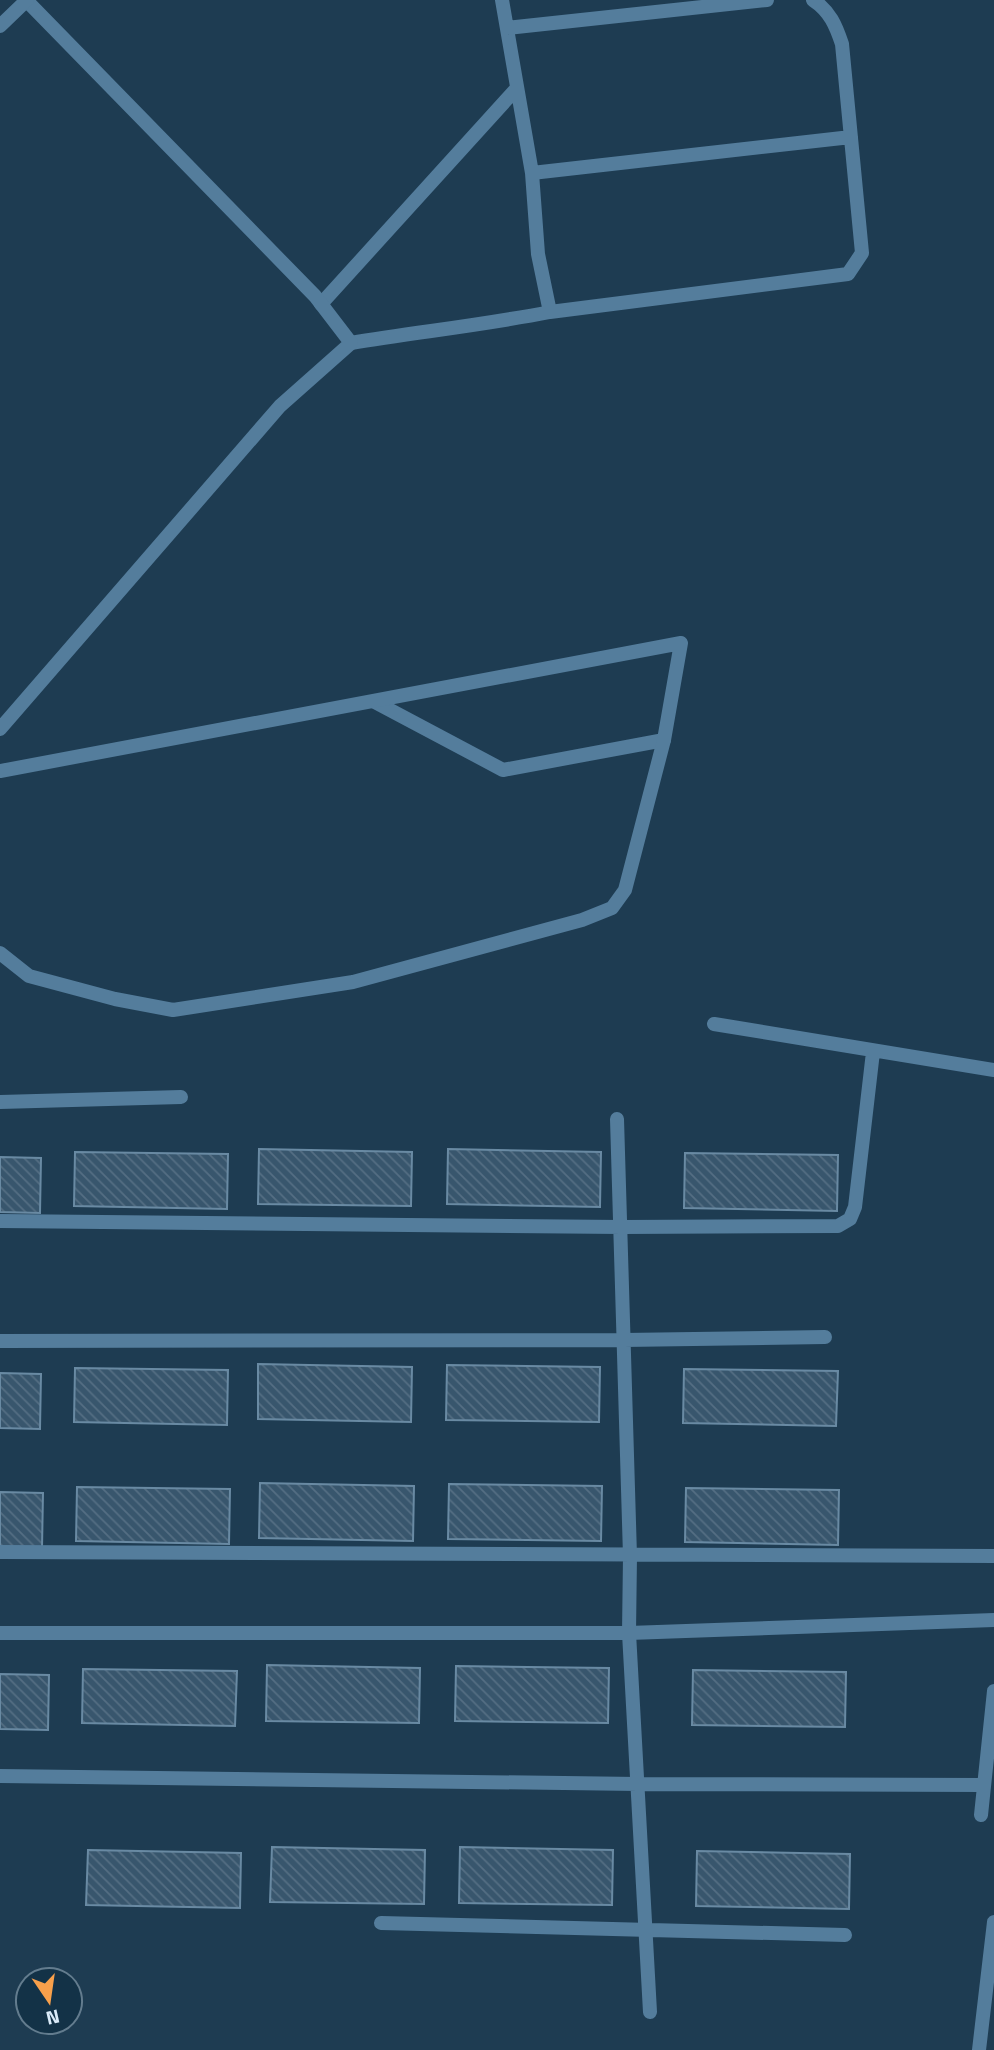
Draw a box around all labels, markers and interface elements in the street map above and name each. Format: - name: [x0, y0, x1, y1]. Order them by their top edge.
- north arrow: [14, 1966, 84, 2036]
- text: N: [43, 2002, 63, 2034]

